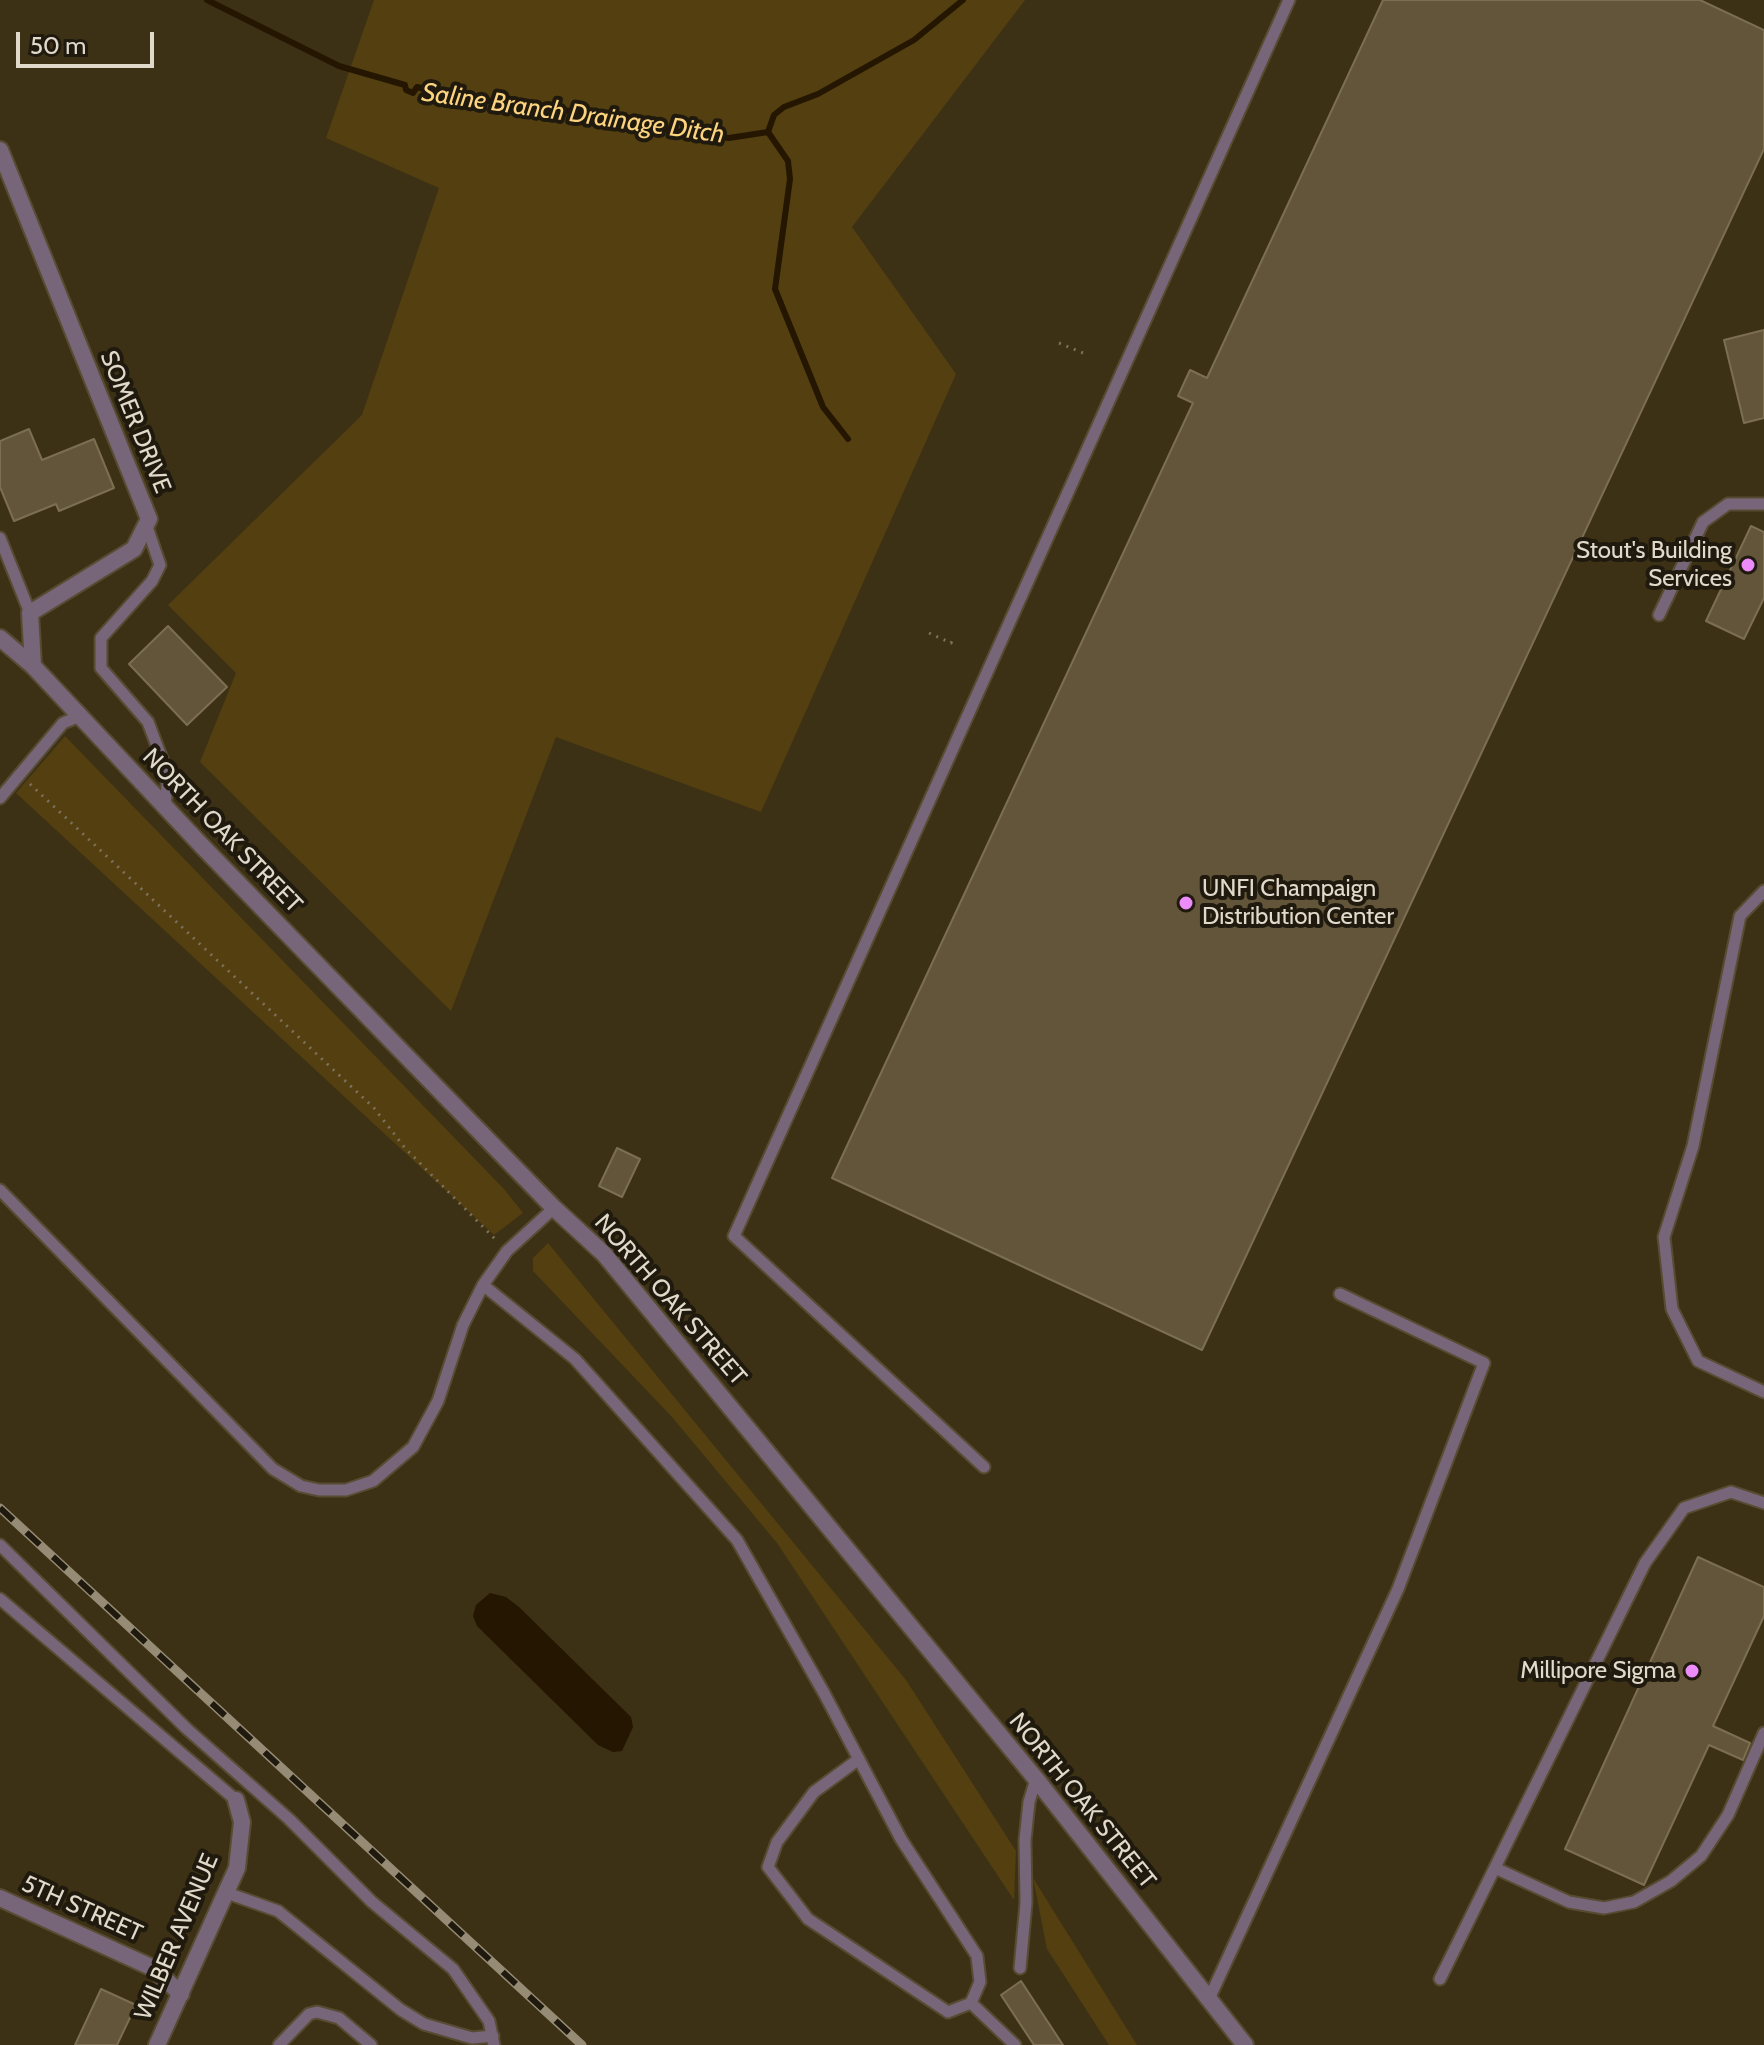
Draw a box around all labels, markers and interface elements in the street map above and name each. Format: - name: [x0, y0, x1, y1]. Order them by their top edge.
- scale bar: [20, 16, 158, 66]
- text: 50 m: [30, 31, 86, 60]
- water label: Saline Branch Drainage Ditch: [420, 77, 726, 151]
- street label: SOMER DRIVE: [93, 347, 177, 497]
- place label: Stout's Building Services: [1576, 537, 1732, 593]
- marker: Stout's Building Services: [1739, 556, 1757, 574]
- street label: NORTH OAK STREET: [136, 743, 308, 919]
- place label: UNFI Champaign Distribution Center: [1202, 875, 1394, 931]
- marker: UNFI Champaign Distribution Center: [1177, 894, 1195, 912]
- street label: NORTH OAK STREET: [588, 1209, 752, 1391]
- place label: Millipore Sigma: [1520, 1657, 1676, 1685]
- marker: Millipore Sigma: [1683, 1662, 1701, 1680]
- street label: NORTH OAK STREET: [1002, 1707, 1162, 1895]
- street label: WILBER AVENUE: [129, 1850, 225, 2024]
- street label: 5TH STREET: [17, 1870, 147, 1948]

